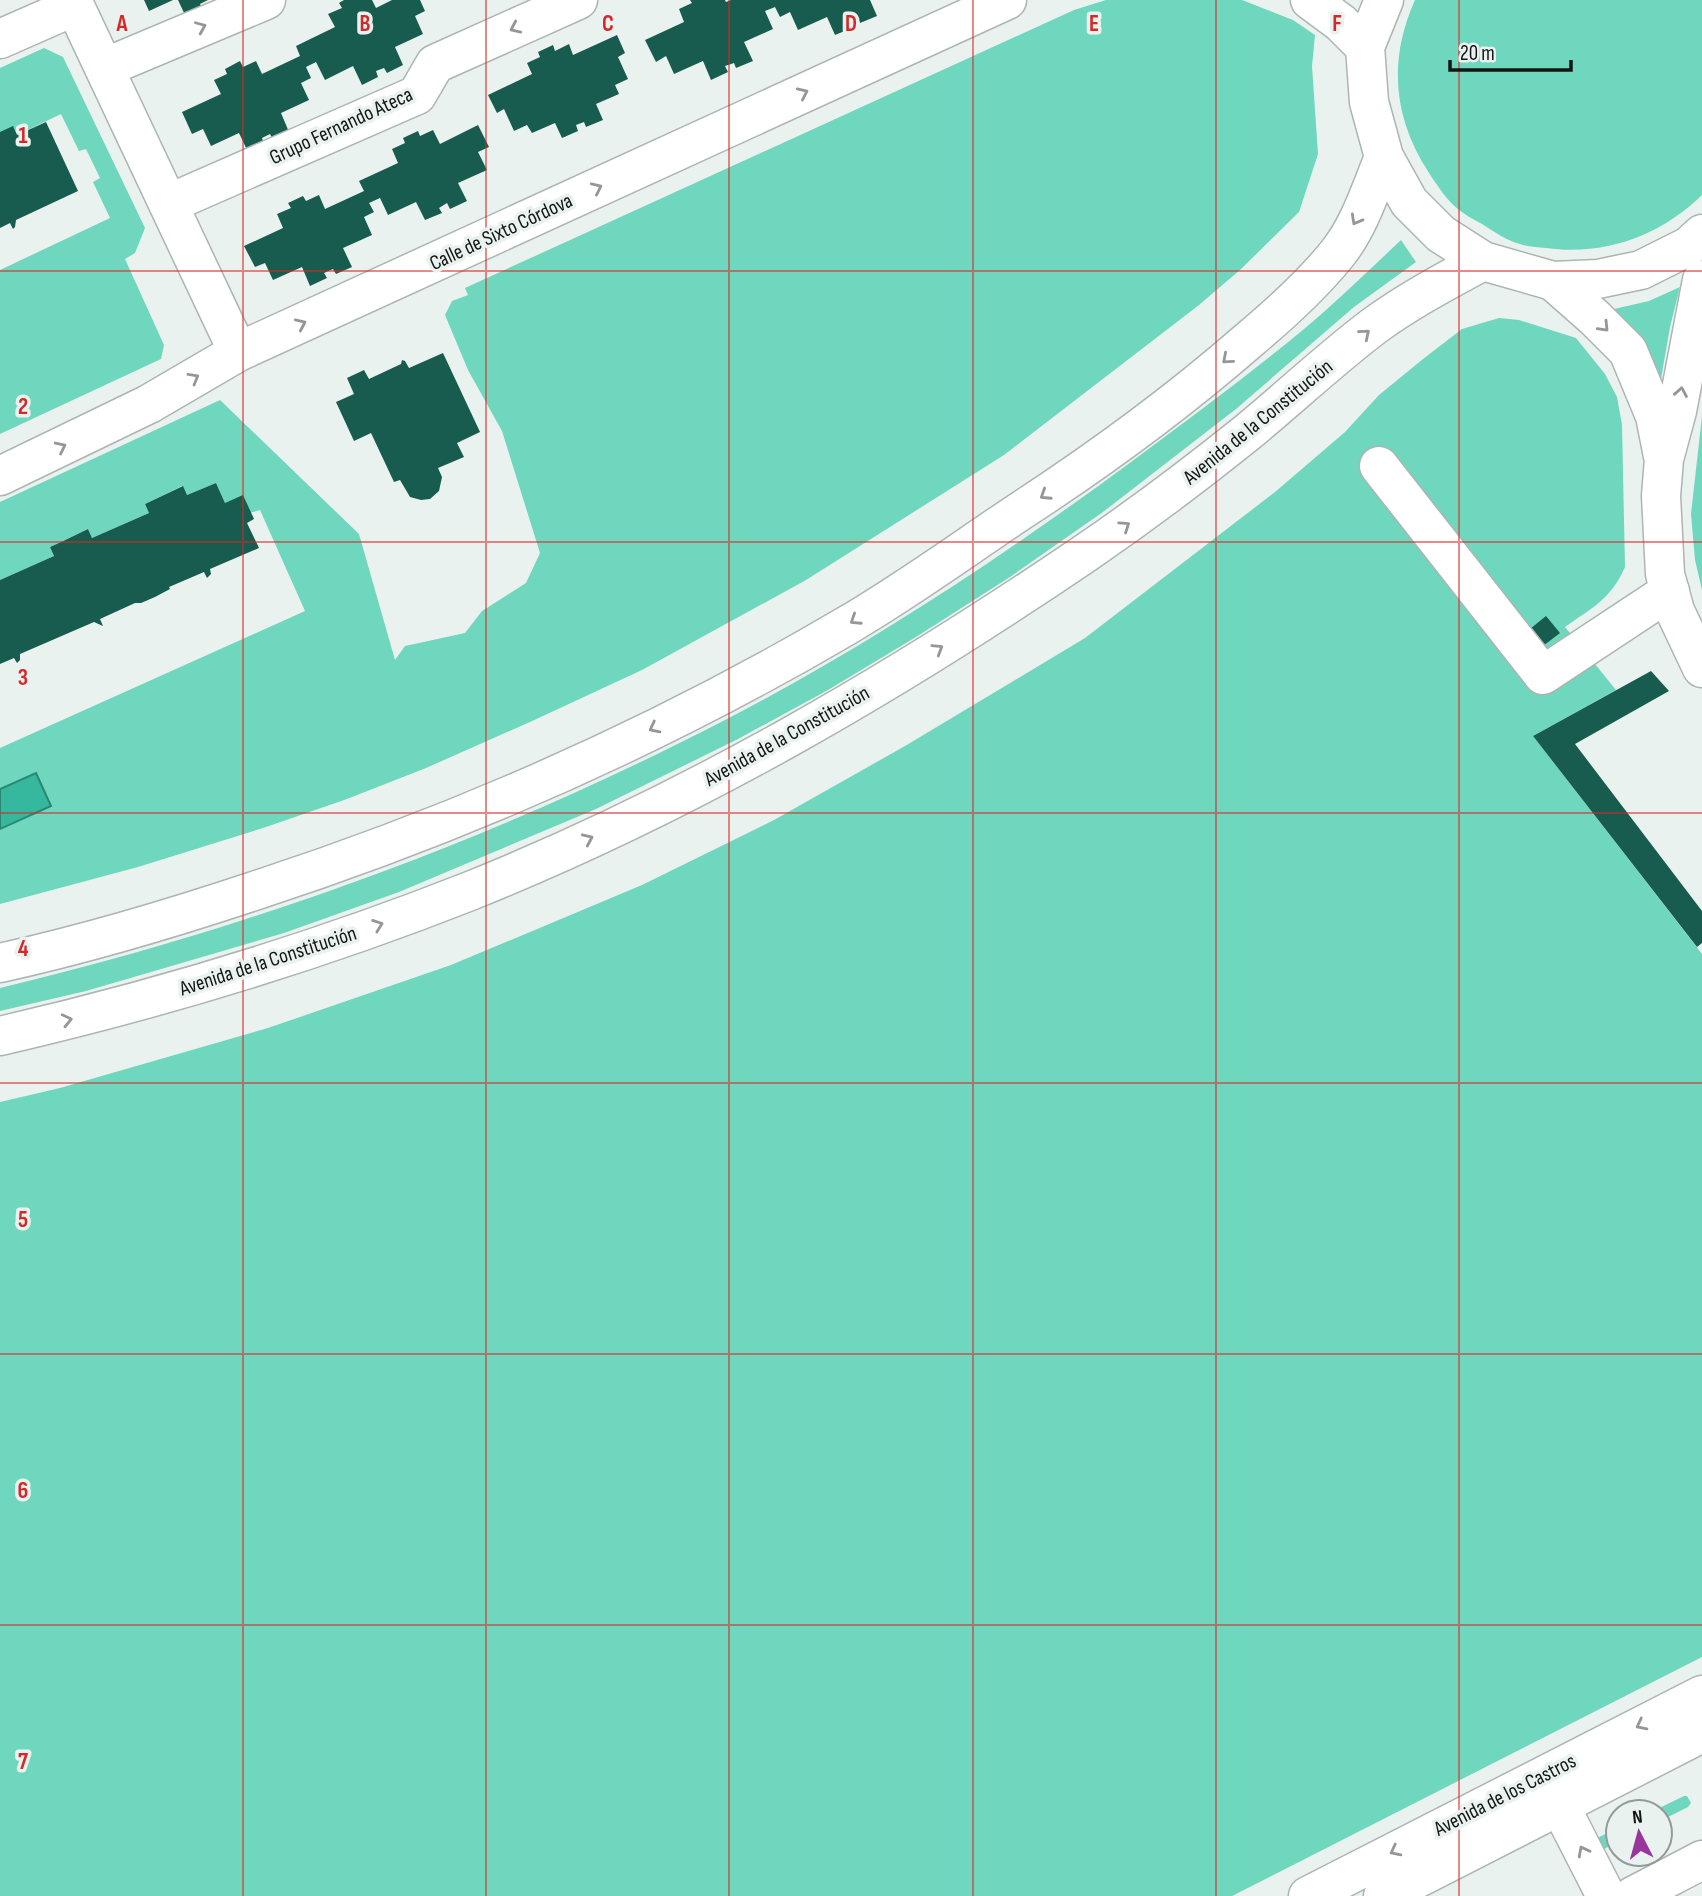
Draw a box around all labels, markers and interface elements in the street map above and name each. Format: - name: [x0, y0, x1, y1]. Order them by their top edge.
- text: A: [116, 10, 129, 38]
- text: B: [360, 10, 371, 38]
- text: C: [602, 10, 614, 38]
- text: D: [845, 10, 857, 38]
- text: E: [1089, 10, 1099, 38]
- text: F: [1332, 10, 1342, 38]
- one-way arrow: [510, 20, 523, 34]
- one-way arrow: [194, 21, 206, 35]
- scale bar: [1450, 28, 1571, 72]
- text: 20 m: [1460, 41, 1495, 66]
- street label: Grupo Fernando Ateca: [265, 82, 417, 170]
- one-way arrow: [796, 87, 808, 101]
- text: 1: [18, 122, 28, 150]
- one-way arrow: [590, 183, 602, 197]
- street label: Calle de Sixto Córdova: [426, 188, 576, 276]
- one-way arrow: [1351, 213, 1365, 225]
- one-way arrow: [293, 318, 306, 332]
- one-way arrow: [1595, 319, 1608, 332]
- one-way arrow: [1357, 330, 1370, 342]
- one-way arrow: [1222, 351, 1235, 363]
- street label: Avenida de la Constitución: [1178, 354, 1338, 491]
- one-way arrow: [186, 373, 199, 386]
- one-way arrow: [1673, 387, 1688, 398]
- text: 2: [18, 393, 28, 421]
- one-way arrow: [54, 441, 66, 455]
- one-way arrow: [1039, 487, 1052, 500]
- one-way arrow: [1117, 522, 1130, 534]
- one-way arrow: [849, 612, 862, 625]
- one-way arrow: [931, 644, 944, 657]
- text: 3: [18, 664, 28, 692]
- street label: Avenida de la Constitución: [699, 680, 874, 792]
- one-way arrow: [649, 719, 661, 733]
- one-way arrow: [581, 833, 593, 847]
- one-way arrow: [371, 919, 383, 933]
- street label: Avenida de la Constitución: [175, 921, 360, 1002]
- text: 4: [18, 935, 29, 963]
- one-way arrow: [60, 1014, 72, 1029]
- text: 5: [18, 1206, 28, 1234]
- text: 6: [18, 1477, 28, 1505]
- one-way arrow: [1636, 1717, 1648, 1731]
- text: 7: [18, 1748, 28, 1776]
- street label: Avenida de los Castros: [1429, 1748, 1580, 1842]
- north arrow: [1604, 1798, 1674, 1868]
- text: N: [1631, 1806, 1644, 1830]
- one-way arrow: [1390, 1843, 1402, 1857]
- one-way arrow: [1577, 1846, 1591, 1858]

